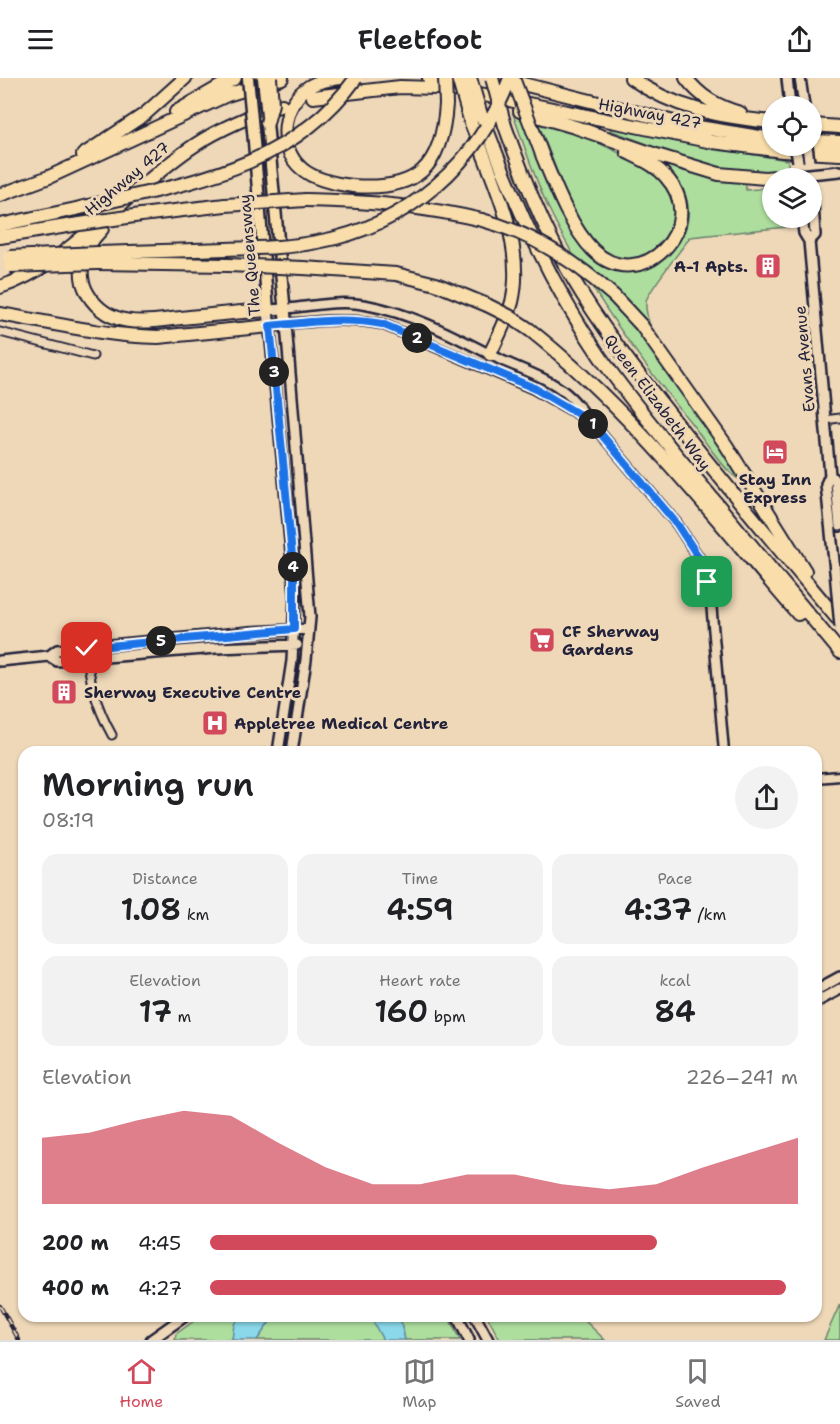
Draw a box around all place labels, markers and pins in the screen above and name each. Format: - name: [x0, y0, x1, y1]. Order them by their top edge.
- building icon: A-1 Apts.: [753, 251, 783, 281]
- place label: A-1 Apts.: [674, 256, 748, 277]
- pin: 2: [402, 323, 432, 353]
- pin: 3: [259, 357, 289, 387]
- pin: 1: [578, 409, 608, 439]
- hotel icon: Stay Inn Express: [760, 437, 790, 467]
- place label: Stay Inn Express: [739, 469, 812, 508]
- pin: 4: [278, 552, 308, 582]
- pin: [681, 556, 732, 607]
- place label: CF Sherway Gardens: [562, 621, 659, 660]
- pin: [61, 622, 112, 673]
- supermarket icon: CF Sherway Gardens: [527, 625, 557, 655]
- pin: 5: [146, 626, 176, 656]
- building icon: Sherway Executive Centre: [49, 677, 79, 707]
- place label: Sherway Executive Centre: [84, 682, 302, 703]
- hospital icon: Appletree Medical Centre: [200, 708, 230, 738]
- place label: Appletree Medical Centre: [234, 713, 449, 734]

